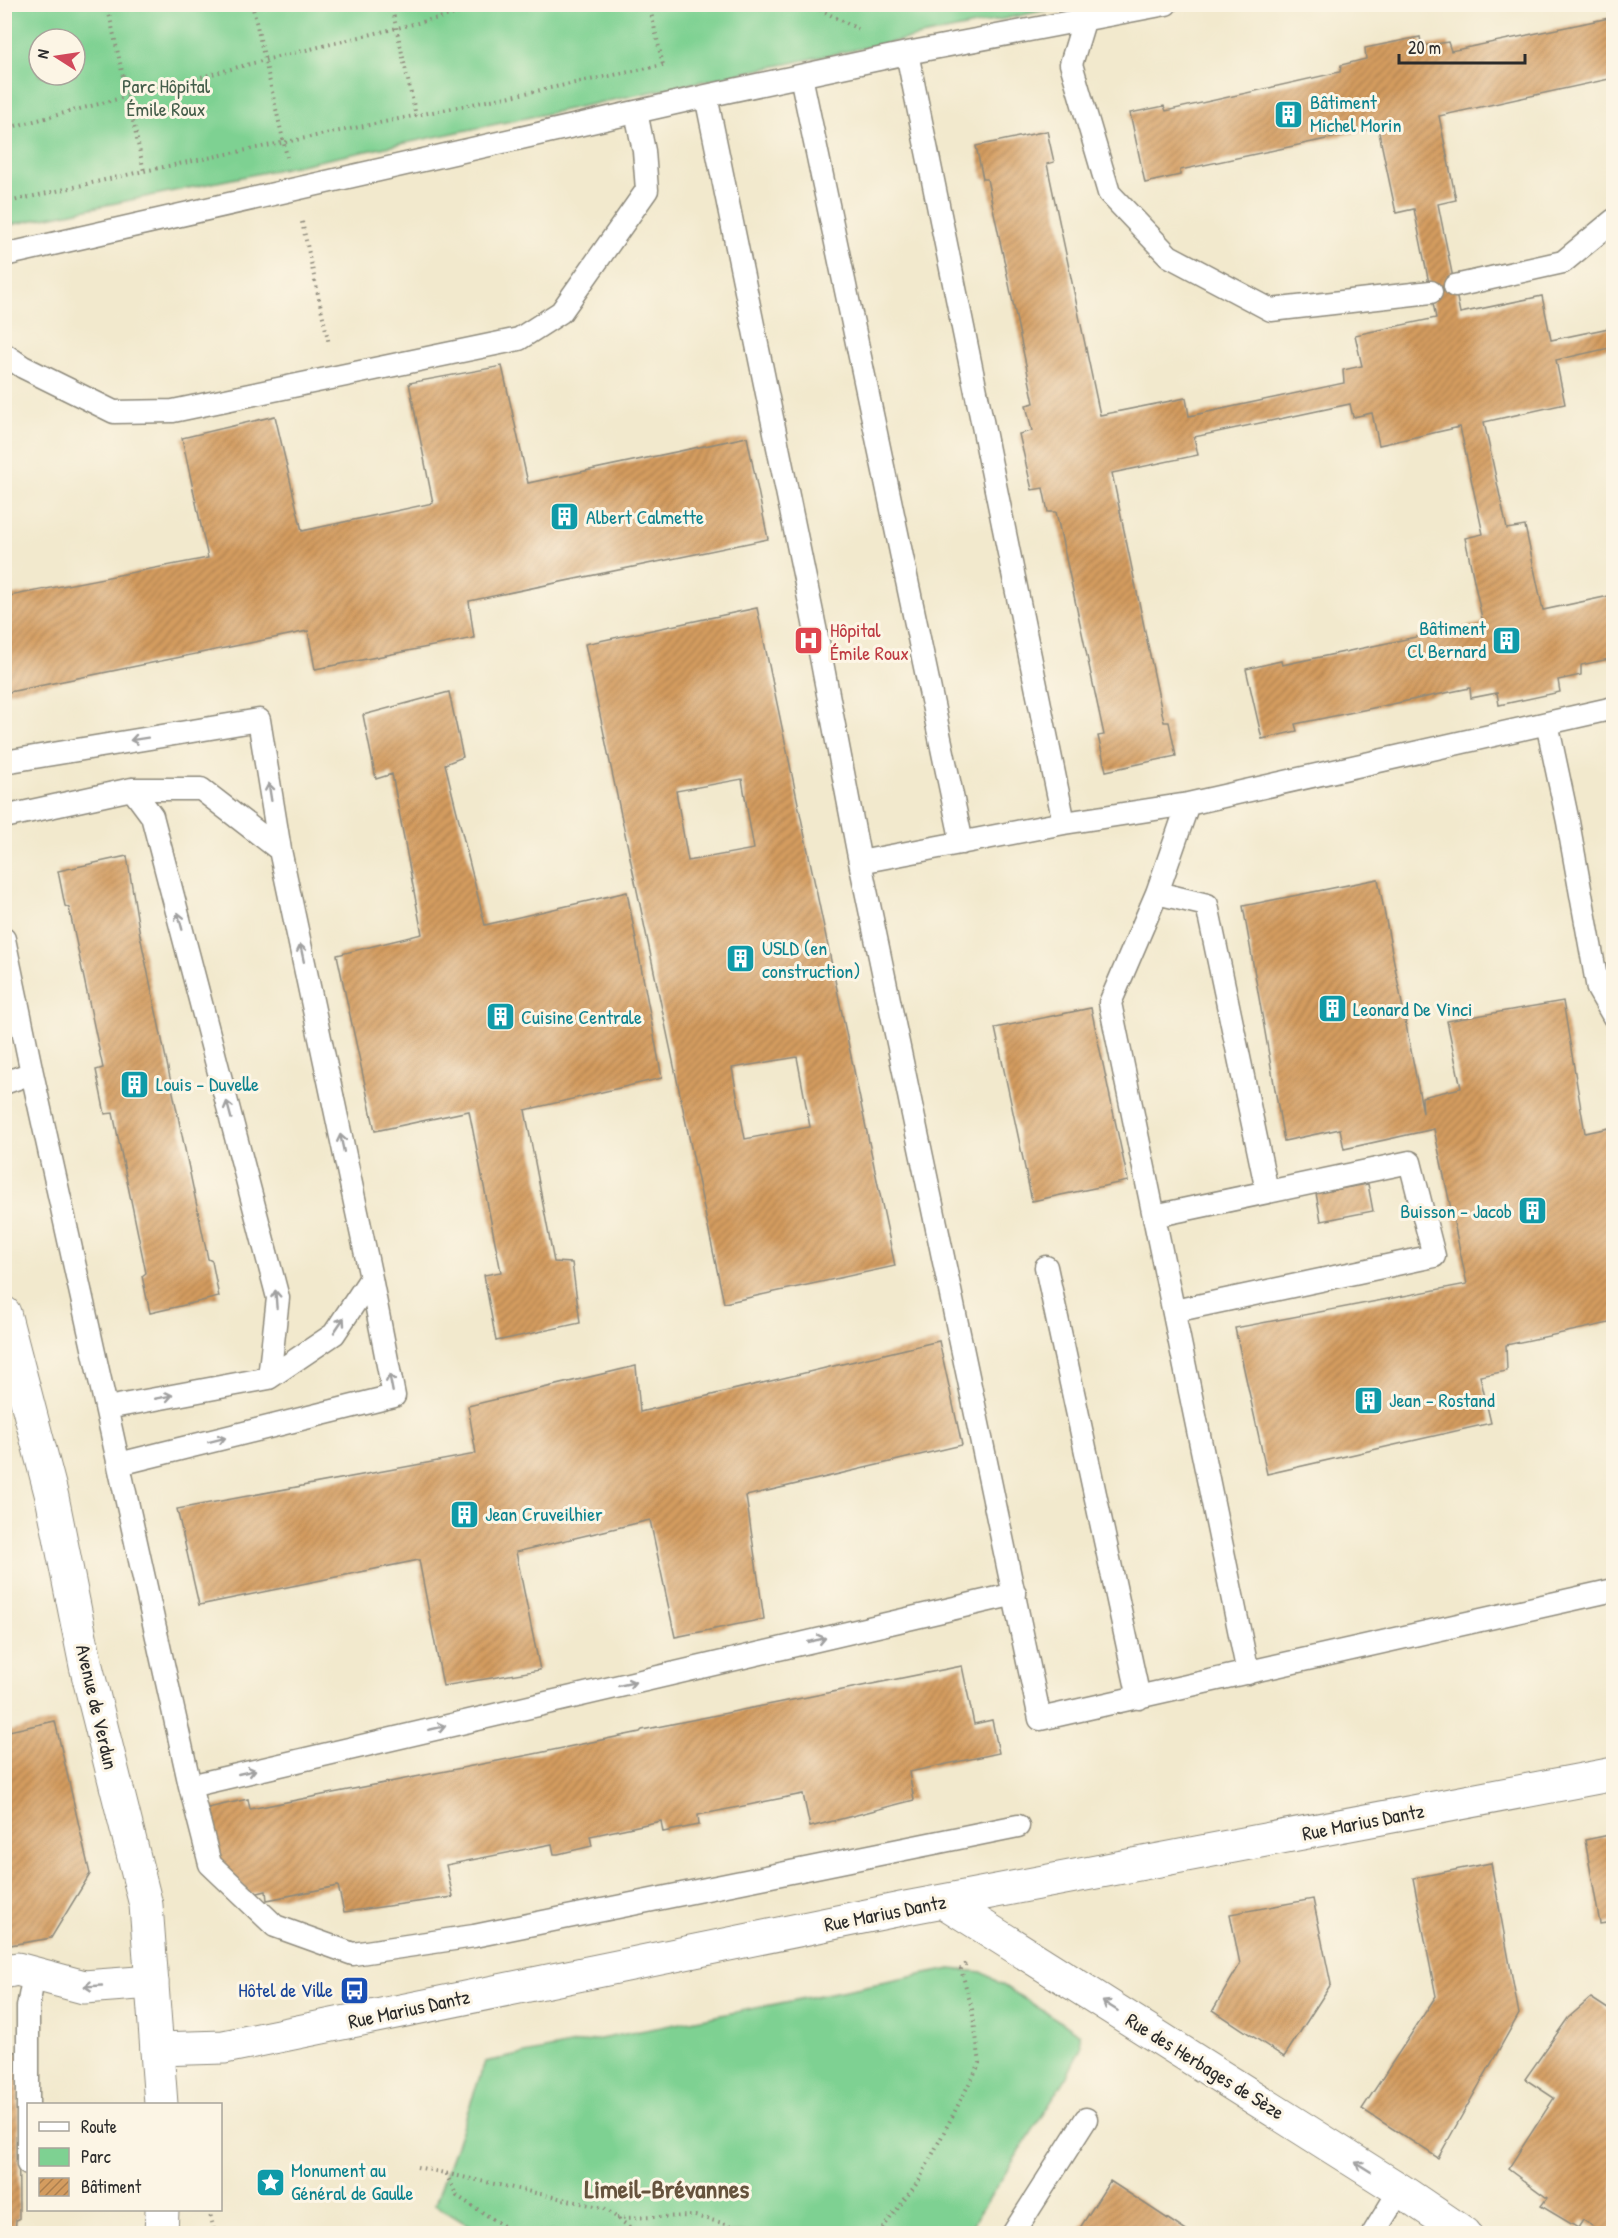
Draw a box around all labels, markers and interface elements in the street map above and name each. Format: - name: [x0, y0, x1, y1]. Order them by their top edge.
- north arrow: [27, 27, 87, 87]
- scale bar: [1399, 27, 1525, 65]
- text: 20 m: [1408, 35, 1441, 60]
- text: N: [31, 47, 54, 60]
- park label: Parc Hôpital Émile Roux: [122, 72, 211, 122]
- place label: Bâtiment Michel Morin: [1310, 88, 1402, 138]
- building icon: Bâtiment Michel Morin: [1273, 98, 1305, 130]
- building icon: Albert Calmette: [549, 501, 581, 533]
- place label: Albert Calmette: [586, 503, 704, 530]
- place label: Bâtiment Cl Bernard: [1407, 614, 1487, 664]
- place label: Hôpital Émile Roux: [830, 616, 909, 666]
- building icon: Bâtiment Cl Bernard: [1491, 624, 1523, 656]
- hospital icon: Hôpital Émile Roux: [793, 625, 825, 657]
- one-way arrow: [130, 734, 149, 745]
- one-way arrow: [265, 783, 276, 803]
- one-way arrow: [173, 912, 185, 931]
- place label: USLD (en construction): [762, 934, 861, 984]
- one-way arrow: [295, 943, 307, 962]
- building icon: USLD (en construction): [725, 943, 757, 975]
- building icon: Leonard De Vinci: [1316, 993, 1348, 1025]
- place label: Leonard De Vinci: [1353, 995, 1473, 1022]
- building icon: Cuisine Centrale: [484, 1001, 516, 1033]
- place label: Cuisine Centrale: [521, 1003, 642, 1030]
- building icon: Louis - Duvelle: [119, 1068, 151, 1100]
- place label: Louis - Duvelle: [156, 1070, 259, 1097]
- one-way arrow: [223, 1101, 234, 1120]
- one-way arrow: [336, 1134, 348, 1153]
- building icon: Buisson - Jacob: [1517, 1195, 1549, 1227]
- place label: Buisson - Jacob: [1400, 1197, 1512, 1224]
- one-way arrow: [271, 1289, 282, 1309]
- one-way arrow: [333, 1318, 345, 1334]
- one-way arrow: [385, 1374, 396, 1394]
- building icon: Jean - Rostand: [1352, 1384, 1384, 1416]
- place label: Jean - Rostand: [1389, 1386, 1495, 1413]
- one-way arrow: [154, 1391, 173, 1402]
- one-way arrow: [207, 1433, 226, 1445]
- building icon: Jean Cruveilhier: [448, 1498, 480, 1530]
- place label: Jean Cruveilhier: [485, 1500, 603, 1527]
- one-way arrow: [807, 1634, 826, 1645]
- street label: Avenue de Verdun: [70, 1642, 125, 1772]
- one-way arrow: [617, 1678, 637, 1689]
- one-way arrow: [428, 1722, 447, 1734]
- one-way arrow: [238, 1766, 257, 1778]
- street label: Rue Marius Dantz: [1300, 1796, 1427, 1847]
- street label: Rue Marius Dantz: [822, 1887, 949, 1938]
- bus stop icon: Hôtel de Ville: [338, 1974, 370, 2006]
- place label: Hôtel de Ville: [238, 1976, 333, 2003]
- one-way arrow: [84, 1980, 104, 1991]
- street label: Rue Marius Dantz: [346, 1982, 473, 2035]
- one-way arrow: [1102, 2000, 1119, 2012]
- street label: Rue des Herbages de Sèze: [1121, 2006, 1290, 2125]
- legend: [27, 2103, 222, 2211]
- text: Route: [81, 2114, 117, 2139]
- text: Parc: [81, 2144, 111, 2169]
- place label: Monument au Général de Gaulle: [291, 2156, 413, 2206]
- one-way arrow: [1355, 2161, 1372, 2173]
- place icon: Monument au Général de Gaulle: [254, 2166, 286, 2198]
- district label: Limeil-Brévannes: [585, 2171, 749, 2206]
- text: Bâtiment: [81, 2174, 142, 2199]

